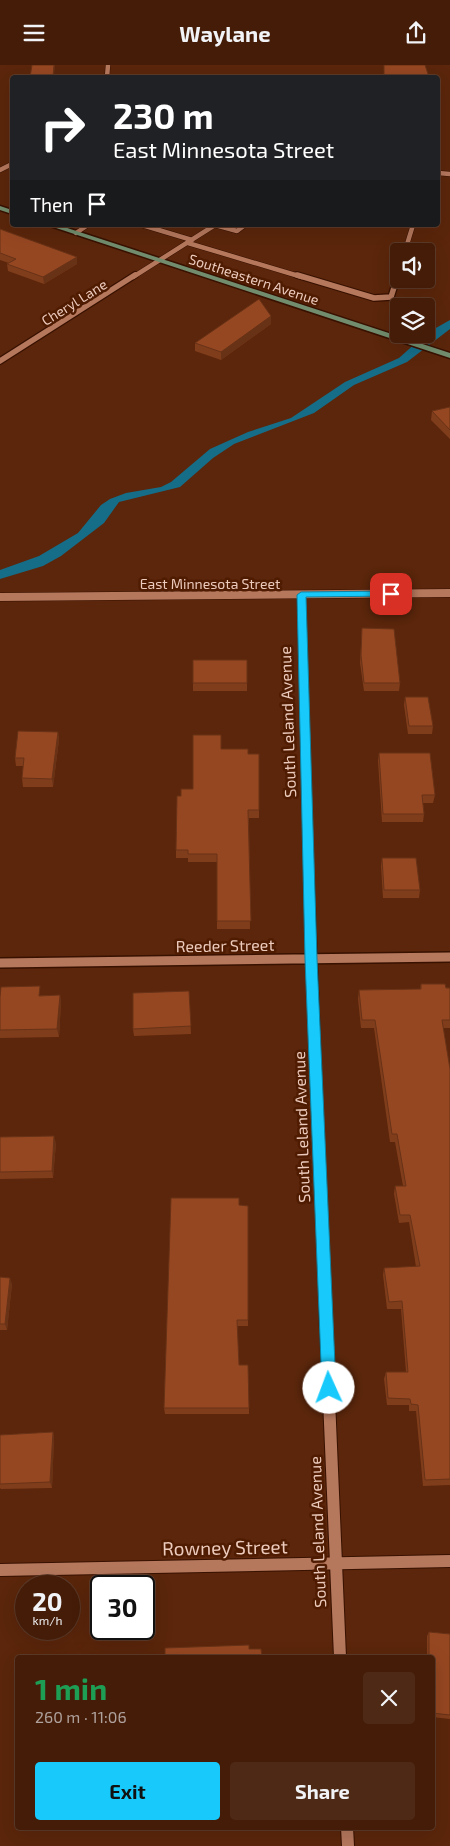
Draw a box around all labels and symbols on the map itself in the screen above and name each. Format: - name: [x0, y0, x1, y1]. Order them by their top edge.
- street label: Southeastern Avenue: [187, 250, 321, 308]
- street label: Cheryl Lane: [38, 275, 110, 329]
- pin: [370, 573, 412, 615]
- street label: East Minnesota Street: [140, 575, 280, 592]
- street label: South Leland Avenue: [275, 646, 299, 798]
- street label: Reeder Street: [175, 935, 275, 955]
- street label: South Leland Avenue: [289, 1051, 313, 1203]
- position arrow: [302, 1361, 354, 1413]
- street label: South Leland Avenue: [305, 1456, 329, 1608]
- street label: Rowney Street: [162, 1534, 288, 1560]
- speed limit sign: 30: [90, 1575, 155, 1640]

